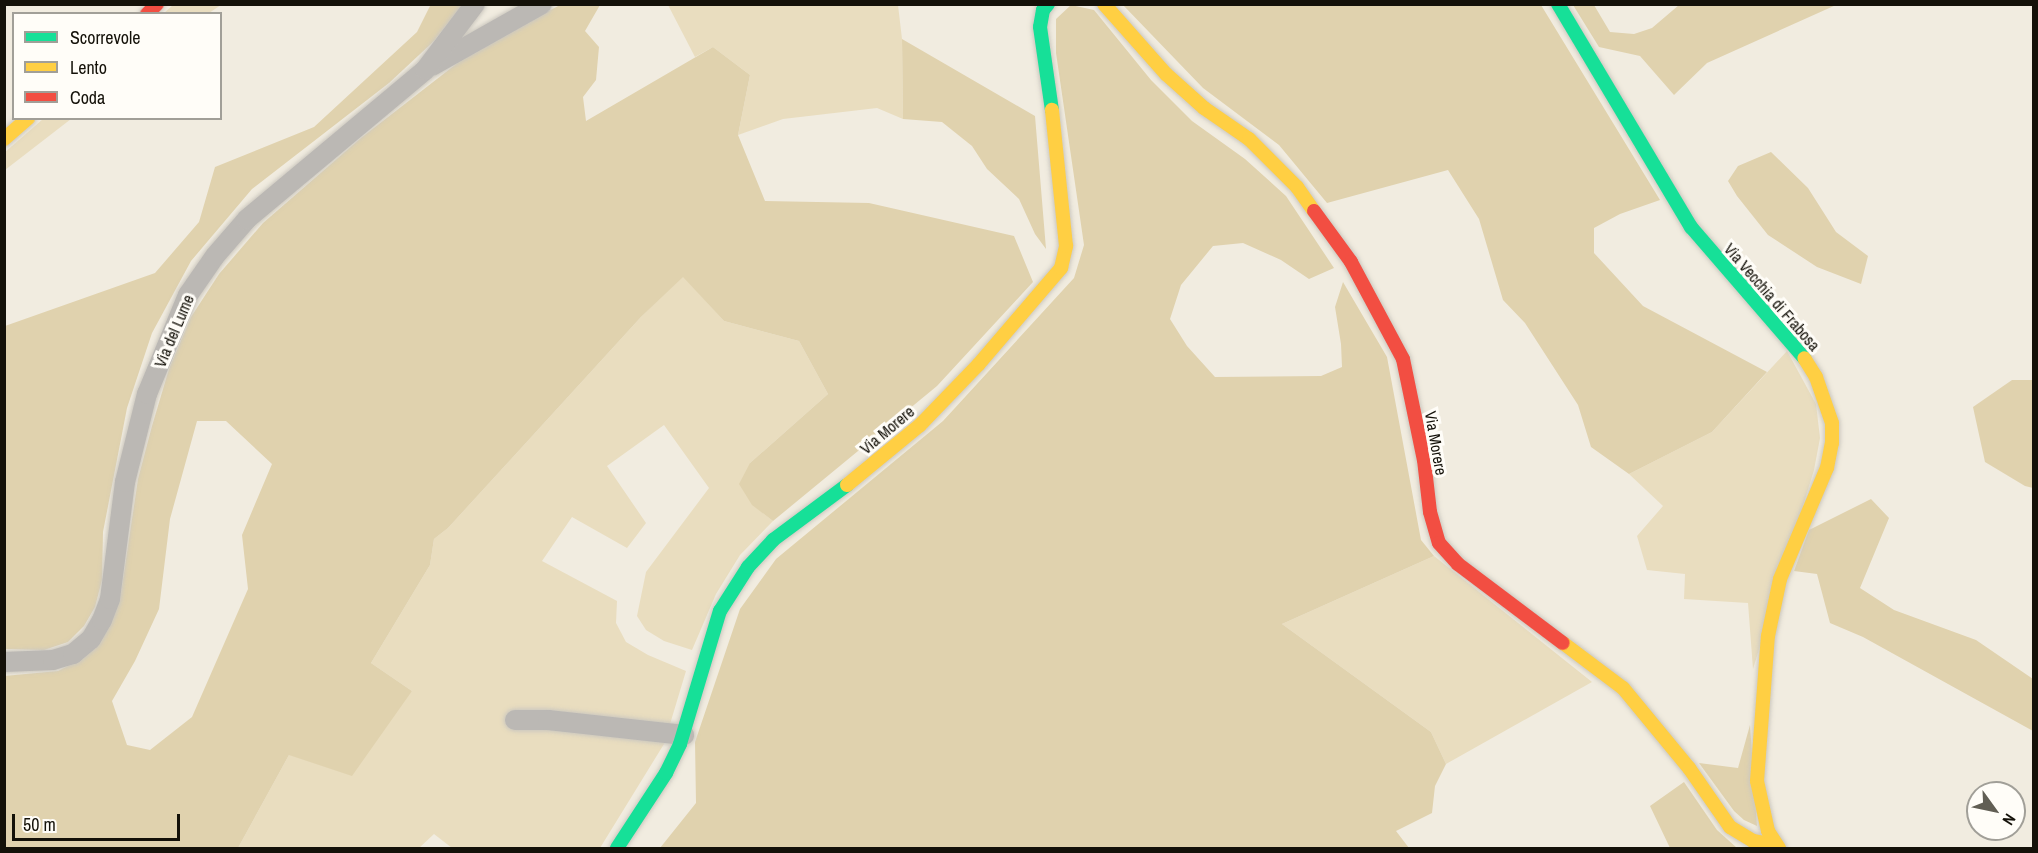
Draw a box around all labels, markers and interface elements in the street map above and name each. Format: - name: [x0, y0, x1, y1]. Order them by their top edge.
- legend: [12, 12, 222, 120]
- text: Scorrevole: [70, 25, 141, 50]
- text: Lento: [70, 55, 107, 80]
- text: Coda: [70, 85, 105, 110]
- street label: Via Vecchia di Frabosa: [1720, 239, 1824, 355]
- street label: Via del Lume: [150, 292, 198, 370]
- street label: Via Morere: [856, 402, 918, 458]
- street label: Via Morere: [1421, 409, 1451, 477]
- north arrow: [1966, 781, 2026, 841]
- scale bar: [15, 802, 183, 840]
- text: N: [1998, 810, 2021, 830]
- text: 50 m: [23, 812, 56, 837]

